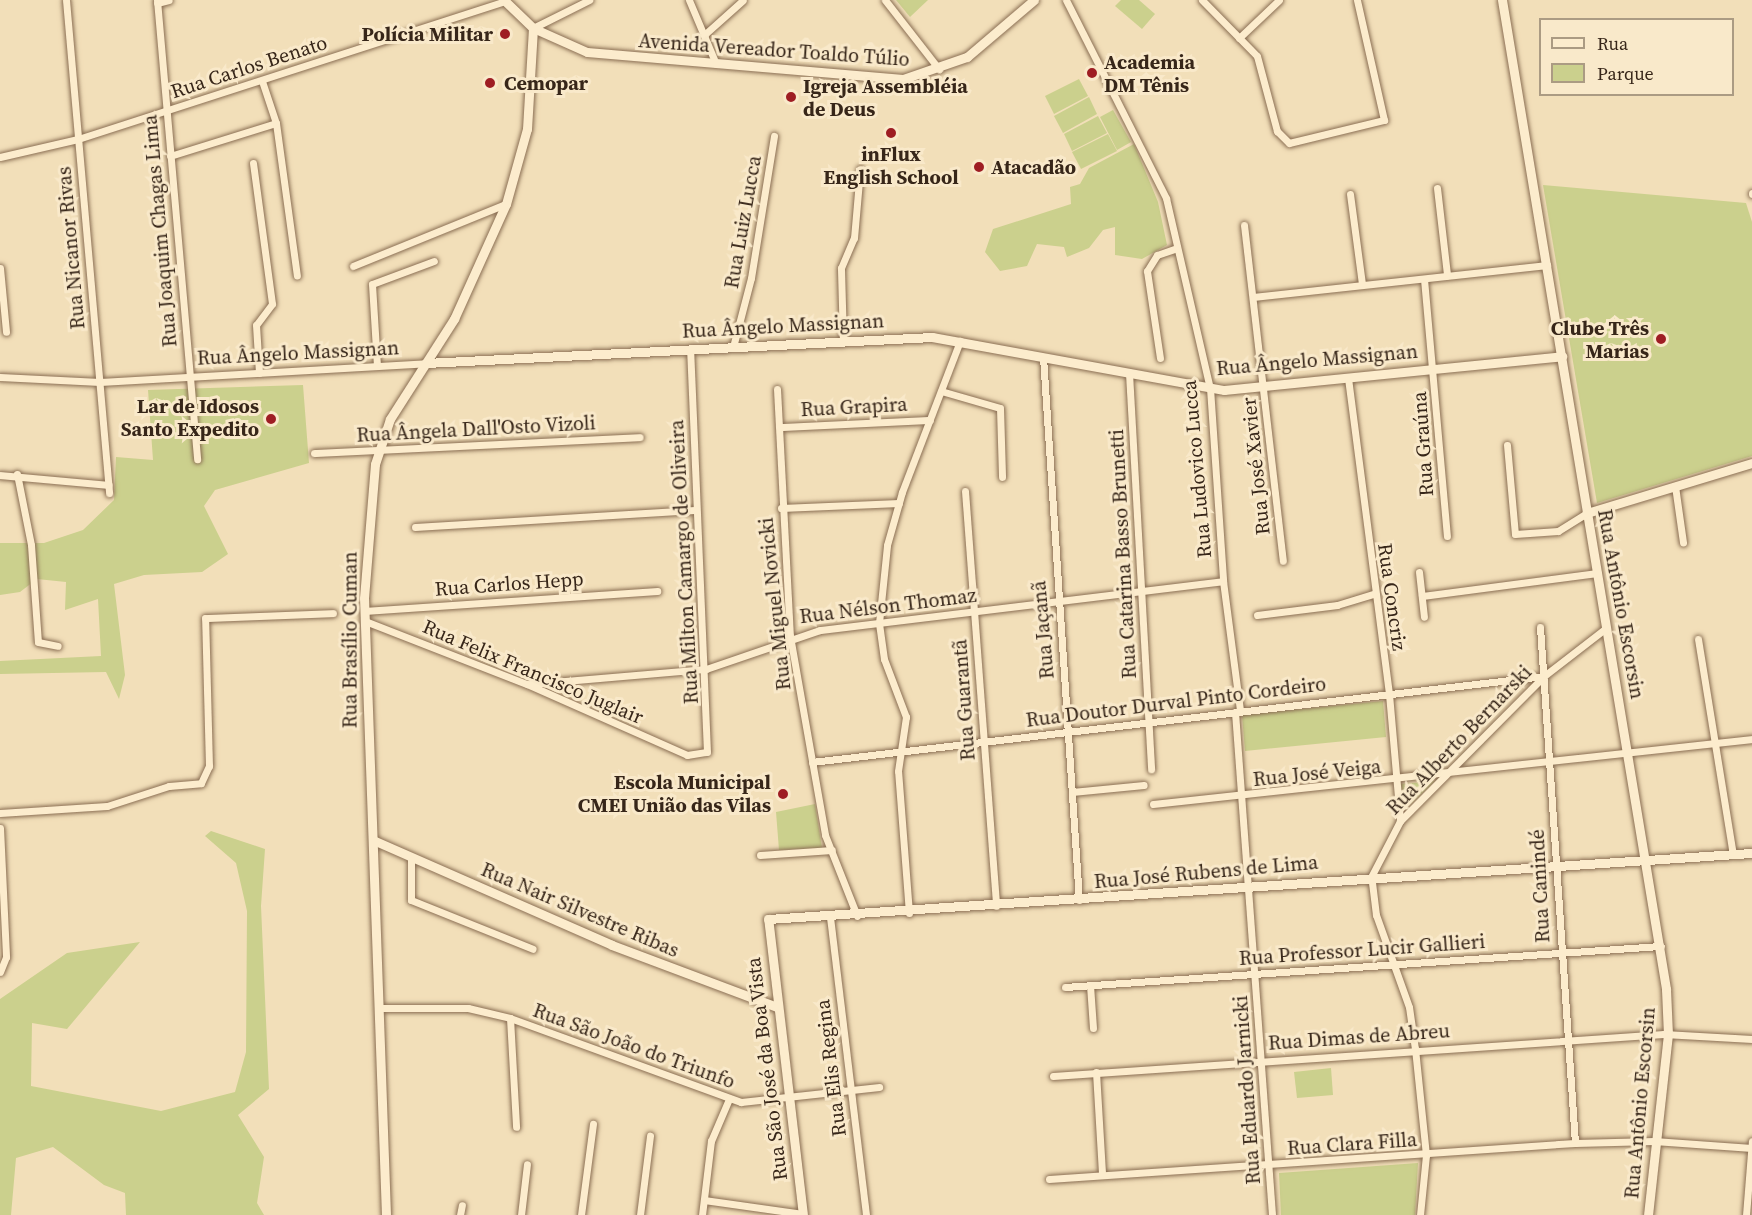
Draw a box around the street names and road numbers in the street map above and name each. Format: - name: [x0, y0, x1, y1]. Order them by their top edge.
- street label: Avenida Vereador Toaldo Túlio: [637, 29, 911, 71]
- street label: Rua Carlos Benato: [168, 30, 330, 104]
- street label: Rua Joaquim Chagas Lima: [138, 114, 182, 348]
- street label: Rua Luiz Lucca: [719, 154, 767, 290]
- street label: Rua Nicanor Rivas: [52, 166, 90, 330]
- street label: Rua Ângelo Massignan: [681, 309, 885, 343]
- street label: Rua Ângelo Massignan: [196, 336, 400, 370]
- street label: Rua Ângelo Massignan: [1215, 339, 1419, 381]
- street label: Rua Ludovico Lucca: [1177, 379, 1217, 559]
- street label: Rua Graúna: [1407, 391, 1439, 497]
- street label: Rua Grapira: [800, 392, 908, 422]
- street label: Rua José Xavier: [1237, 396, 1275, 536]
- street label: Rua Ângela Dall'Osto Vizoli: [356, 411, 596, 447]
- street label: Rua Milton Camargo de Oliveira: [665, 419, 703, 705]
- street label: Rua Catarina Basso Brunetti: [1104, 429, 1142, 679]
- street label: Rua Antônio Escorsin: [1592, 507, 1650, 701]
- street label: Rua Miguel Novicki: [754, 516, 796, 692]
- street label: Rua Concriz: [1373, 542, 1411, 652]
- street label: Rua Brasílio Cuman: [338, 552, 362, 728]
- street label: Rua Carlos Hepp: [434, 567, 584, 601]
- street label: Rua Jaçanã: [1027, 580, 1059, 680]
- street label: Rua Nélson Thomaz: [798, 583, 978, 629]
- street label: Rua Felix Francisco Juglair: [419, 615, 647, 729]
- street label: Rua Guarantã: [948, 638, 980, 762]
- street label: Rua Alberto Bernarski: [1381, 660, 1537, 820]
- street label: Rua Doutor Durval Pinto Cordeiro: [1024, 672, 1328, 732]
- street label: Rua José Veiga: [1251, 754, 1383, 792]
- street label: Rua Canindé: [1525, 829, 1555, 943]
- street label: Rua José Rubens de Lima: [1093, 850, 1319, 894]
- street label: Rua Nair Silvestre Ribas: [477, 857, 683, 963]
- street label: Rua Professor Lucir Gallieri: [1238, 929, 1486, 971]
- street label: Rua São José da Boa Vista: [741, 956, 793, 1182]
- street label: Rua Eduardo Jarnicki: [1228, 995, 1266, 1185]
- street label: Rua São João do Triunfo: [530, 998, 738, 1094]
- street label: Rua Elis Regina: [811, 998, 851, 1138]
- street label: Rua Antônio Escorsin: [1620, 1006, 1660, 1200]
- street label: Rua Dimas de Abreu: [1267, 1019, 1451, 1055]
- street label: Rua Clara Filla: [1286, 1127, 1418, 1161]

